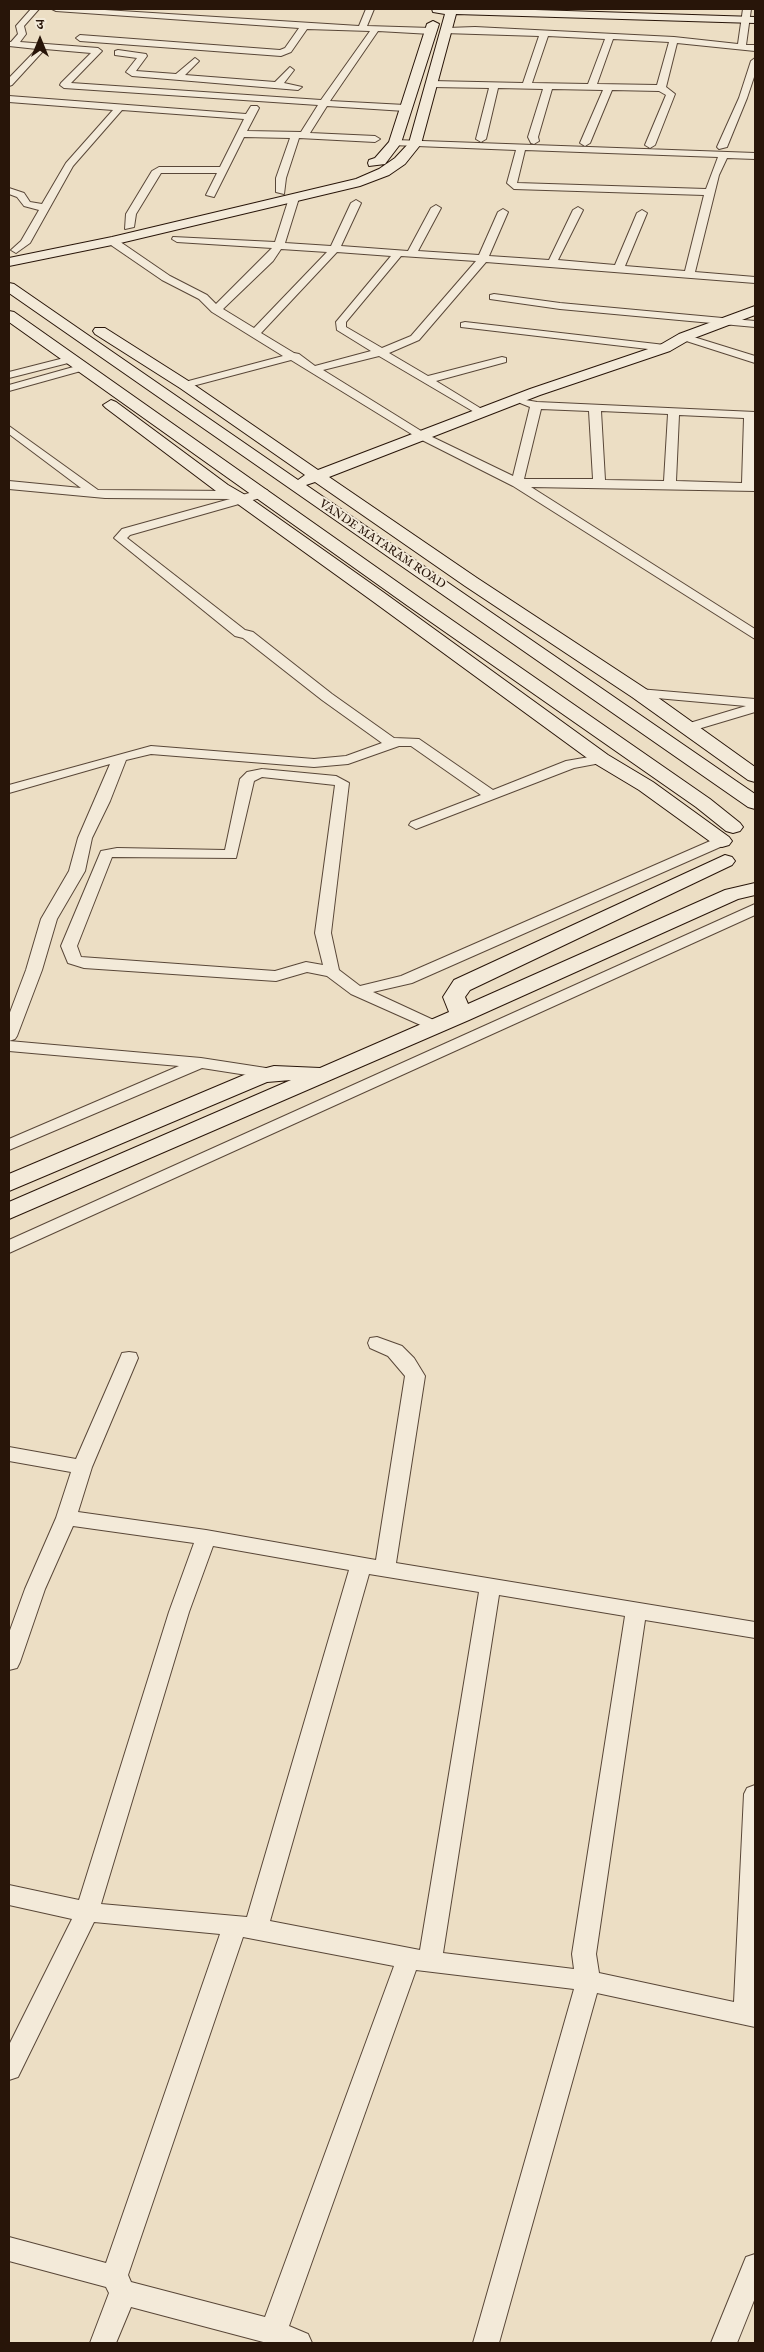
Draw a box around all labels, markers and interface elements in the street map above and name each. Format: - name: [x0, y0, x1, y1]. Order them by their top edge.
- north arrow: [15, 15, 65, 65]
- text: उ: [36, 16, 44, 34]
- street label: VANDE MATARAM ROAD: [316, 497, 448, 593]

